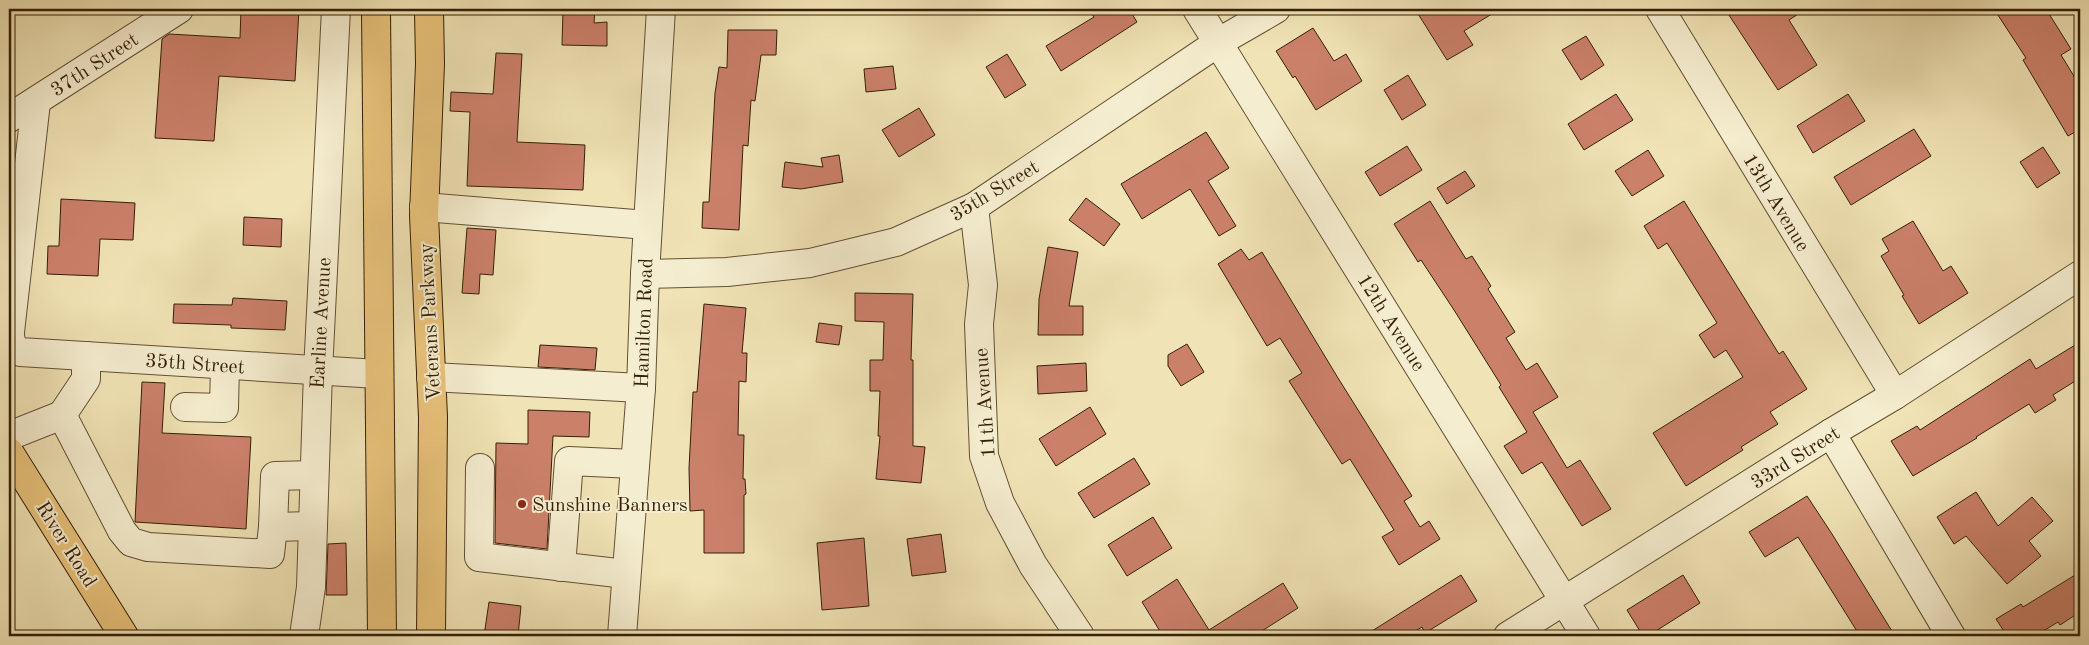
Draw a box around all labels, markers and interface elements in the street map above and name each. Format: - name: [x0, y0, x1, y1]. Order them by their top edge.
- street label: 37th Street: [48, 30, 142, 101]
- street label: 13th Avenue: [1738, 151, 1812, 255]
- street label: 35th Street: [947, 157, 1043, 226]
- street label: Veterans Parkway: [417, 242, 445, 401]
- street label: Earline Avenue: [309, 257, 335, 389]
- street label: Hamilton Road: [633, 258, 657, 388]
- street label: 12th Avenue: [1353, 271, 1428, 375]
- street label: 11th Avenue: [972, 347, 1000, 459]
- street label: 35th Street: [144, 352, 245, 378]
- street label: 33rd Street: [1748, 424, 1844, 494]
- place label: Sunshine Banners: [532, 496, 688, 516]
- marker: Sunshine Banners: [516, 498, 528, 510]
- street label: River Road: [31, 499, 99, 591]

